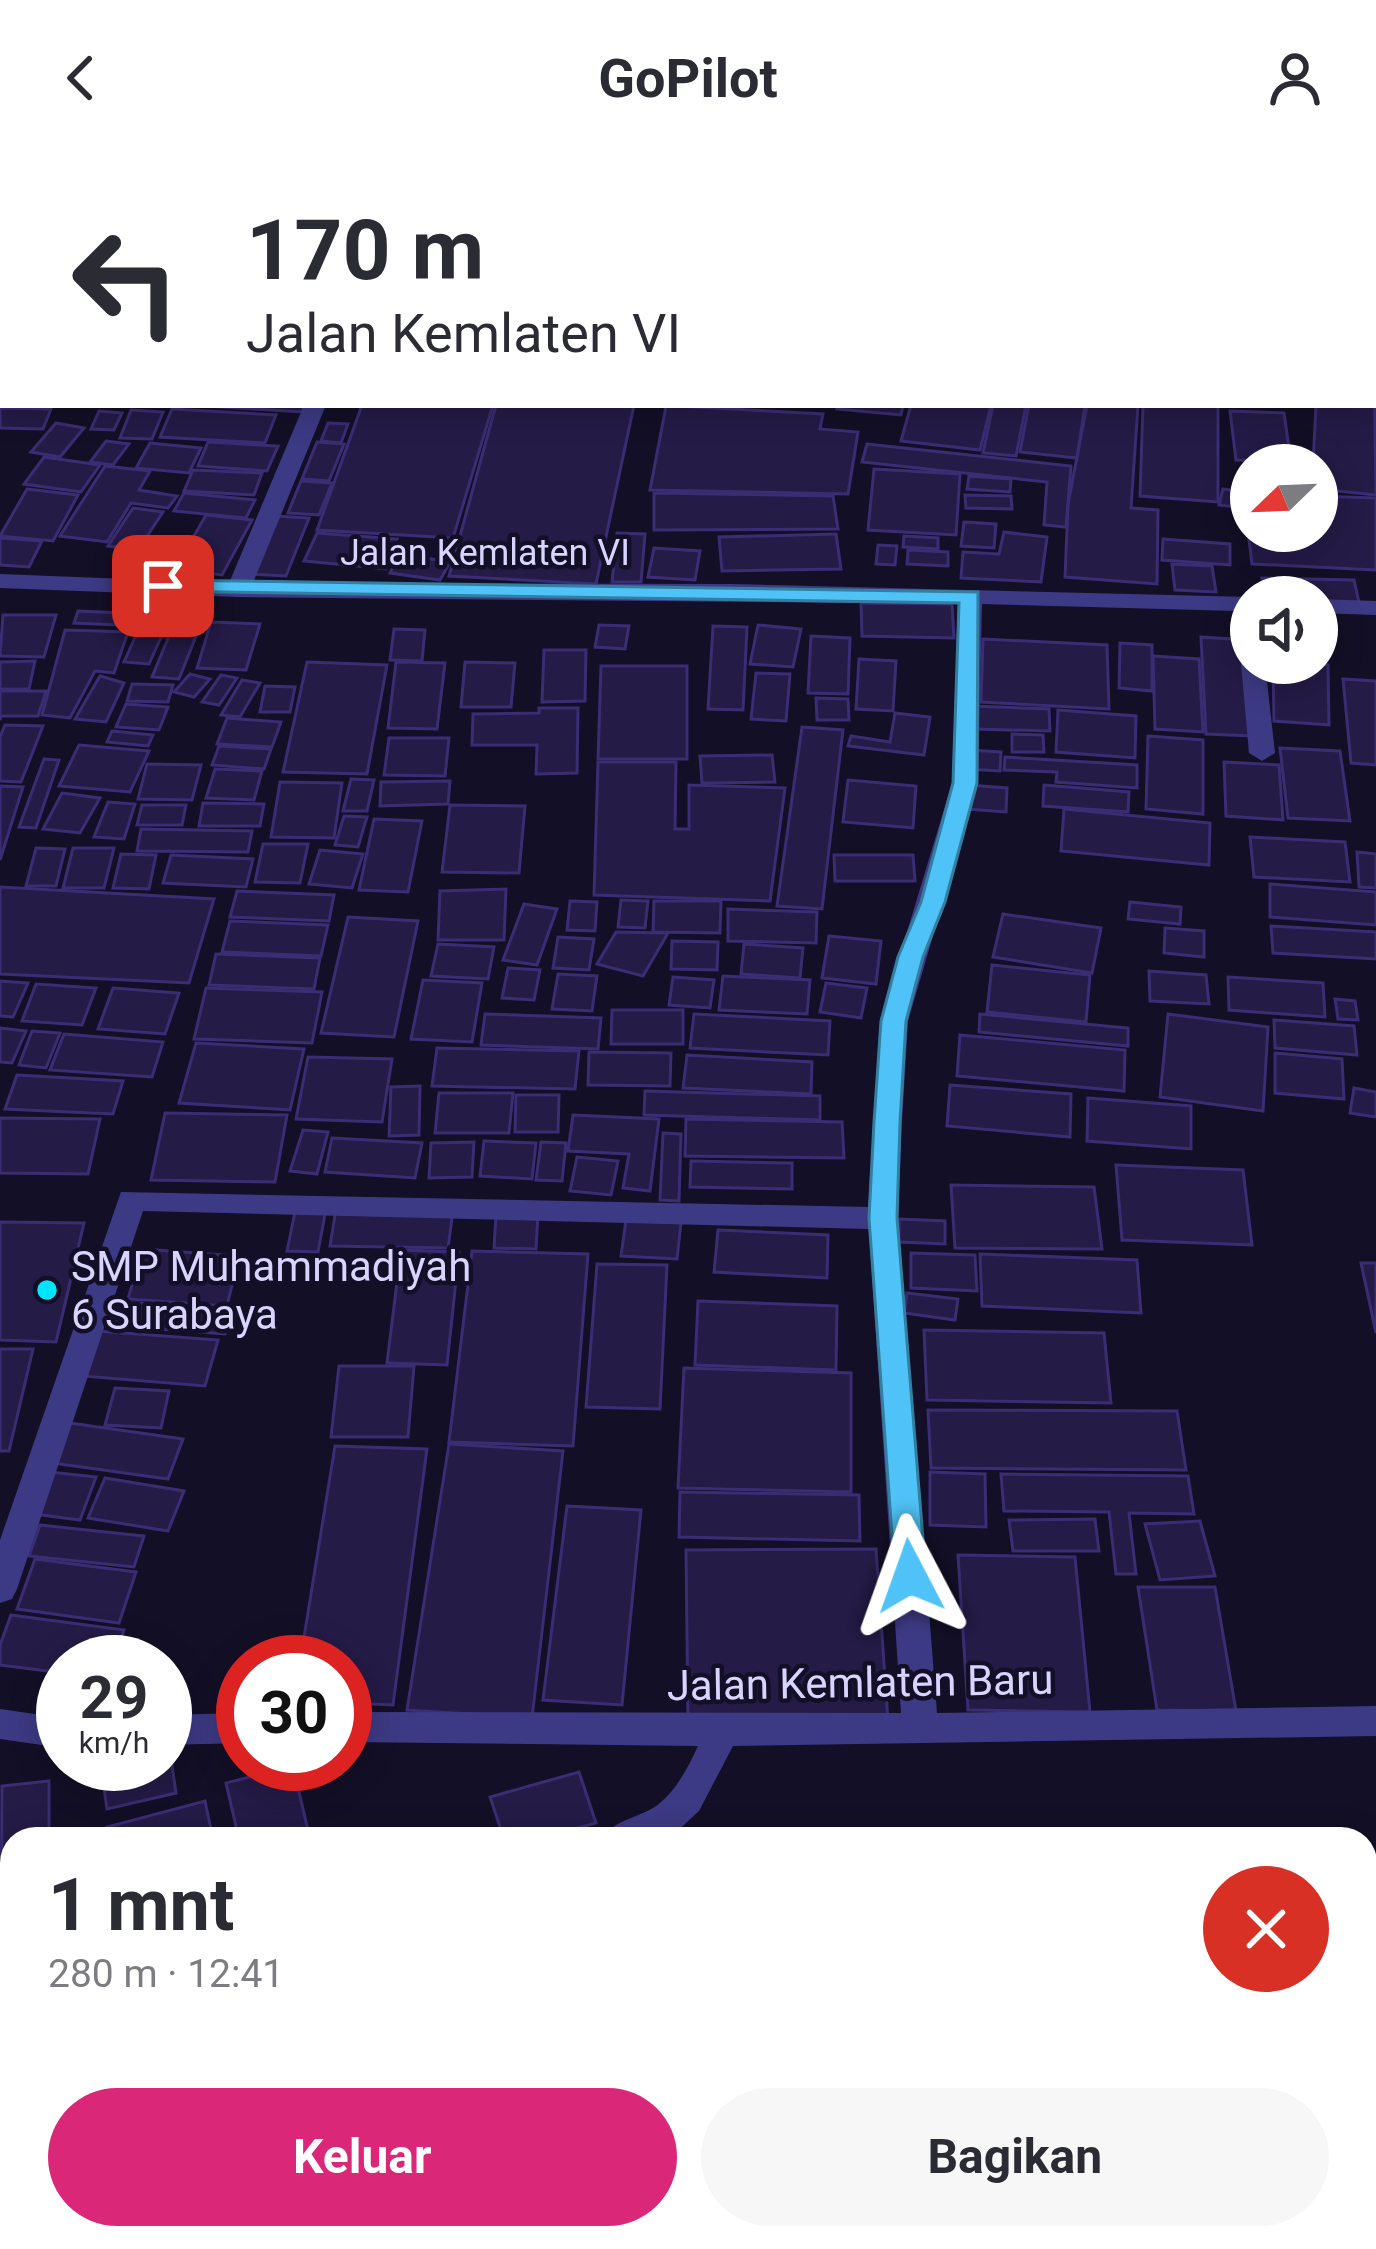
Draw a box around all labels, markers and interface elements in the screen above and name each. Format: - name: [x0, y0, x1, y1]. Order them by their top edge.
- icon: back: [48, 45, 114, 111]
- icon: person: [1262, 45, 1328, 111]
- text: GoPilot: [598, 47, 778, 110]
- text: 170 m: [246, 201, 484, 300]
- icon: left: [48, 204, 204, 360]
- text: Jalan Kemlaten VI: [246, 302, 681, 365]
- north arrow: [1230, 444, 1338, 552]
- map controls: [1230, 444, 1338, 684]
- street label: Jalan Kemlaten VI: [340, 532, 630, 574]
- pin: [112, 535, 214, 637]
- icon: arrive: [130, 553, 196, 619]
- button: sound: [1230, 576, 1338, 684]
- place label: SMP Muhammadiyah 6 Surabaya: [71, 1242, 471, 1339]
- marker: SMP Muhammadiyah 6 Surabaya: [34, 1277, 60, 1303]
- position arrow: [847, 1513, 973, 1639]
- speed limit sign: 30: [216, 1635, 372, 1791]
- street label: Jalan Kemlaten Baru: [666, 1655, 1054, 1710]
- text: 29: [80, 1662, 148, 1733]
- text: km/h: [79, 1725, 149, 1760]
- text: 1 mnt: [48, 1863, 234, 1948]
- button: close: [1203, 1866, 1329, 1992]
- text: 280 m · 12:41: [48, 1951, 284, 1997]
- button: Keluar: [48, 2088, 677, 2226]
- button: Bagikan: [701, 2088, 1329, 2226]

